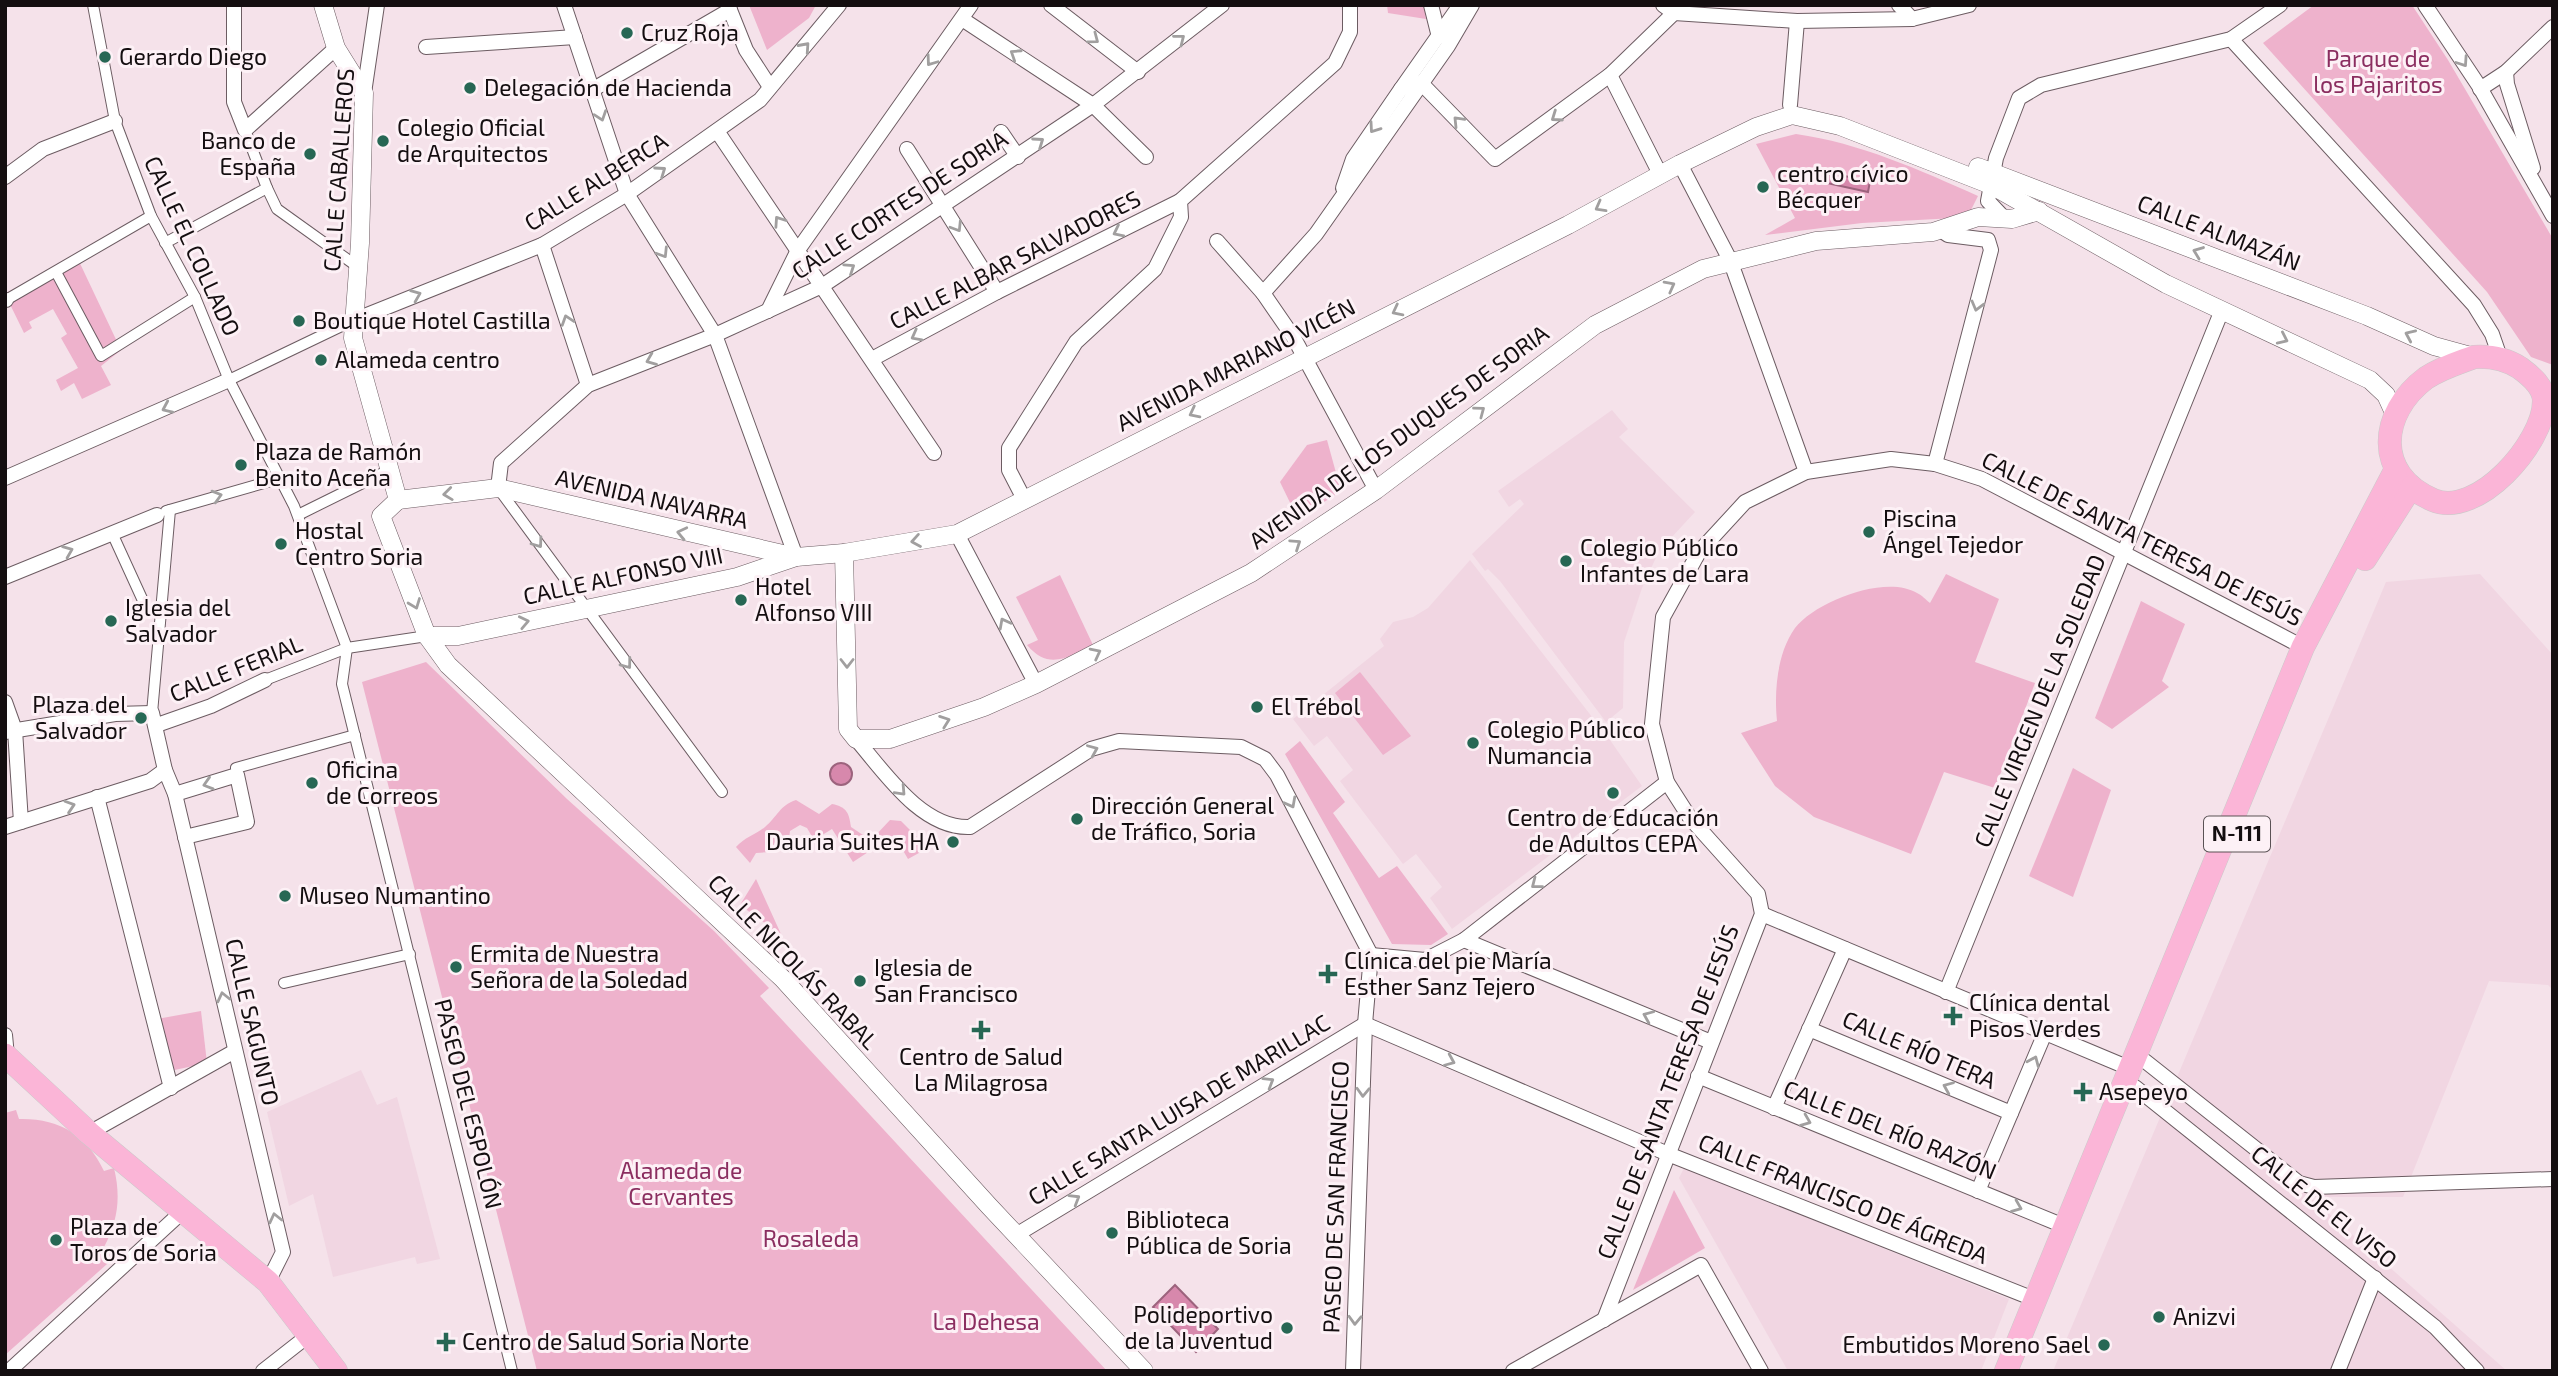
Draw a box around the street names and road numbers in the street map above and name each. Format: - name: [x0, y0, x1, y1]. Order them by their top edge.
- street label: CALLE CABALLEROS: [317, 67, 359, 273]
- street label: CALLE CORTES DE SORIA: [786, 124, 1013, 284]
- street label: CALLE ALBERCA: [519, 126, 673, 236]
- street label: CALLE EL COLLADO: [139, 151, 247, 340]
- street label: CALLE ALBAR SALVADORES: [884, 184, 1145, 335]
- street label: CALLE ALMAZÁN: [2134, 188, 2305, 276]
- street label: AVENIDA MARIANO VICÉN: [1112, 292, 1360, 437]
- street label: AVENIDA DE LOS DUQUES DE SORIA: [1243, 318, 1554, 554]
- street label: CALLE DE SANTA TERESA DE JESÚS: [1978, 445, 2307, 631]
- street label: AVENIDA NAVARRA: [553, 462, 752, 534]
- street label: CALLE ALFONSO VIII: [520, 540, 725, 610]
- street label: CALLE VIRGEN DE LA SOLEDAD: [1967, 550, 2111, 851]
- street label: CALLE FERIAL: [165, 629, 306, 707]
- road number: N-111: [2204, 816, 2270, 852]
- street label: CALLE NICOLÁS RABAL: [703, 868, 885, 1055]
- street label: CALLE DE SANTA TERESA DE JESÚS: [1590, 920, 1744, 1263]
- street label: CALLE SAGUNTO: [220, 936, 286, 1108]
- street label: PASEO DEL ESPOLÓN: [429, 996, 509, 1212]
- street label: CALLE RÍO TERA: [1838, 1004, 2001, 1094]
- street label: CALLE SANTA LUISA DE MARILLAC: [1023, 1008, 1334, 1210]
- street label: PASEO DE SAN FRANCISCO: [1316, 1060, 1354, 1334]
- street label: CALLE DEL RÍO RAZÓN: [1780, 1074, 2001, 1185]
- street label: CALLE FRANCISCO DE ÁGREDA: [1695, 1127, 1993, 1269]
- street label: CALLE DE EL VISO: [2246, 1139, 2403, 1274]

